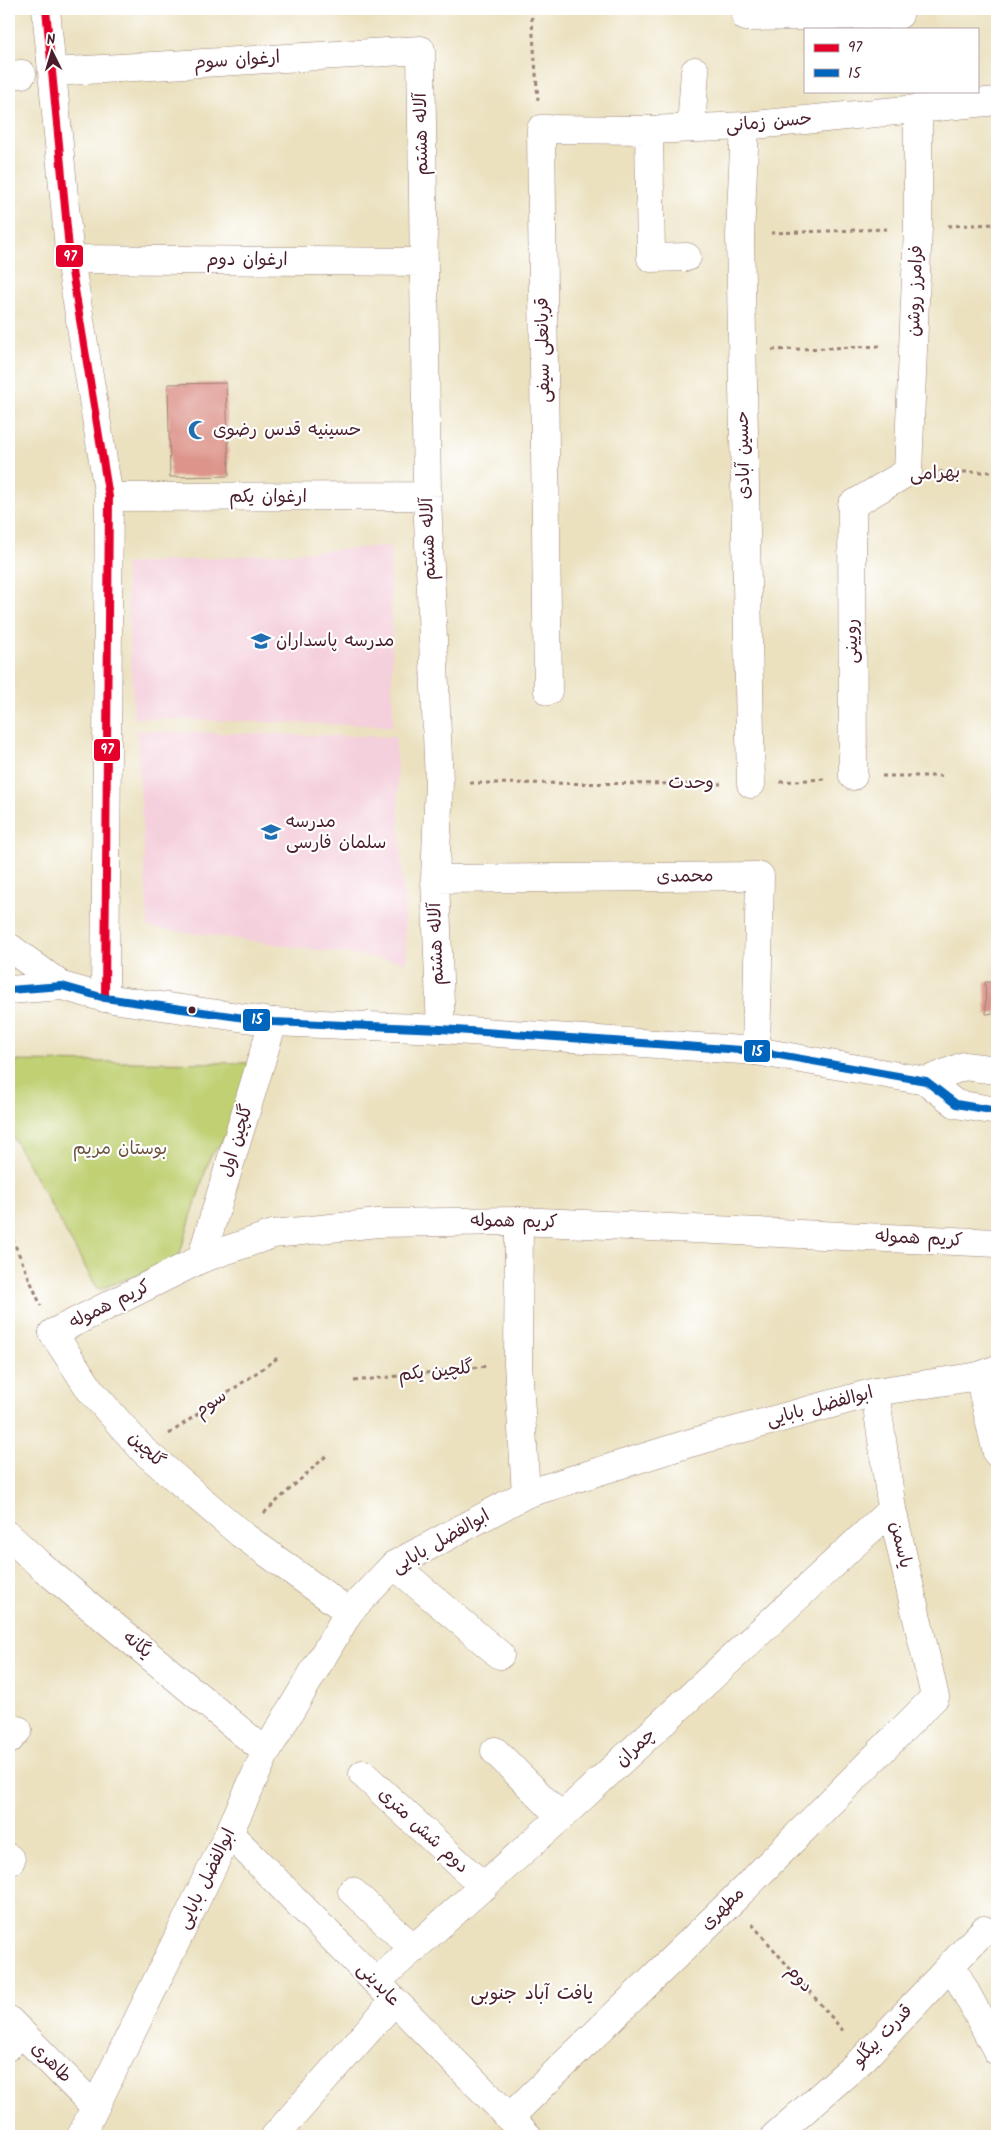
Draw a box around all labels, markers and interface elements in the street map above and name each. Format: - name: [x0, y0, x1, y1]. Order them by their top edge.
- north arrow: [28, 28, 78, 78]
- legend: [804, 28, 978, 92]
- text: N: [46, 29, 56, 51]
- text: 97: [848, 36, 863, 60]
- street label: ارغوان سوم: [193, 44, 281, 78]
- text: 15: [848, 62, 862, 86]
- street label: آلاله هشتم: [407, 91, 437, 175]
- street label: حسن زمانی: [725, 105, 813, 141]
- line badge: 97: [55, 244, 84, 268]
- street label: فرامرز روشن: [900, 245, 932, 337]
- text: 97: [63, 246, 77, 268]
- street label: ارغوان دوم: [206, 246, 288, 275]
- street label: قربانعلی سیفی: [529, 297, 559, 403]
- street label: حسین آبادی: [729, 410, 759, 500]
- place label: حسینیه قدس رضوی: [213, 416, 361, 445]
- mosque icon: حسینیه قدس رضوی: [187, 419, 209, 441]
- street label: بهرامی: [909, 458, 961, 490]
- street label: ارغوان یکم: [229, 483, 307, 512]
- street label: آلاله هشتم: [413, 496, 445, 581]
- street label: رویینی: [838, 619, 867, 663]
- place label: مدرسه پاسداران: [276, 627, 394, 656]
- school or university icon: مدرسه پاسداران: [250, 630, 272, 652]
- line badge: 97: [93, 738, 121, 762]
- text: 97: [100, 739, 114, 761]
- street label: وحدت: [668, 769, 714, 798]
- place label: مدرسه سلمان فارسی: [286, 808, 386, 858]
- school or university icon: مدرسه سلمان فارسی: [260, 821, 282, 843]
- street label: محمدی: [656, 862, 714, 892]
- street label: آلاله هشتم: [421, 901, 453, 986]
- unlabelled marker: [187, 1005, 197, 1015]
- line badge: 15: [242, 1008, 271, 1032]
- text: 15: [251, 1009, 265, 1031]
- line badge: 15: [743, 1039, 771, 1063]
- text: 15: [751, 1041, 765, 1063]
- street label: گلچین اول: [212, 1101, 262, 1181]
- park label: بوستان مریم: [73, 1135, 167, 1164]
- street label: کریم هموله: [470, 1207, 558, 1237]
- street label: کریم هموله: [875, 1222, 964, 1256]
- street label: کریم هموله: [64, 1273, 156, 1337]
- street label: گلچین یکم: [397, 1354, 475, 1390]
- street label: ابوالفضل بابایی: [763, 1379, 877, 1435]
- street label: سوم: [189, 1382, 233, 1426]
- street label: گلچین: [121, 1425, 172, 1475]
- street label: ابوالفضل بابایی: [386, 1502, 496, 1582]
- street label: یاسمن: [881, 1519, 919, 1571]
- street label: یگانه: [115, 1624, 159, 1666]
- street label: چمران: [609, 1721, 663, 1775]
- street label: دوم شش متری: [371, 1781, 475, 1881]
- street label: ابوالفضل بابایی: [170, 1824, 244, 1934]
- street label: مطهری: [694, 1880, 752, 1938]
- street label: عابدینی: [349, 1956, 407, 2014]
- street label: دوم: [778, 1958, 820, 2000]
- district label: یافت آباد جنوبی: [471, 1979, 593, 2009]
- street label: قدرت بیگلو: [845, 1998, 920, 2075]
- street label: طاهری: [23, 2035, 79, 2091]

